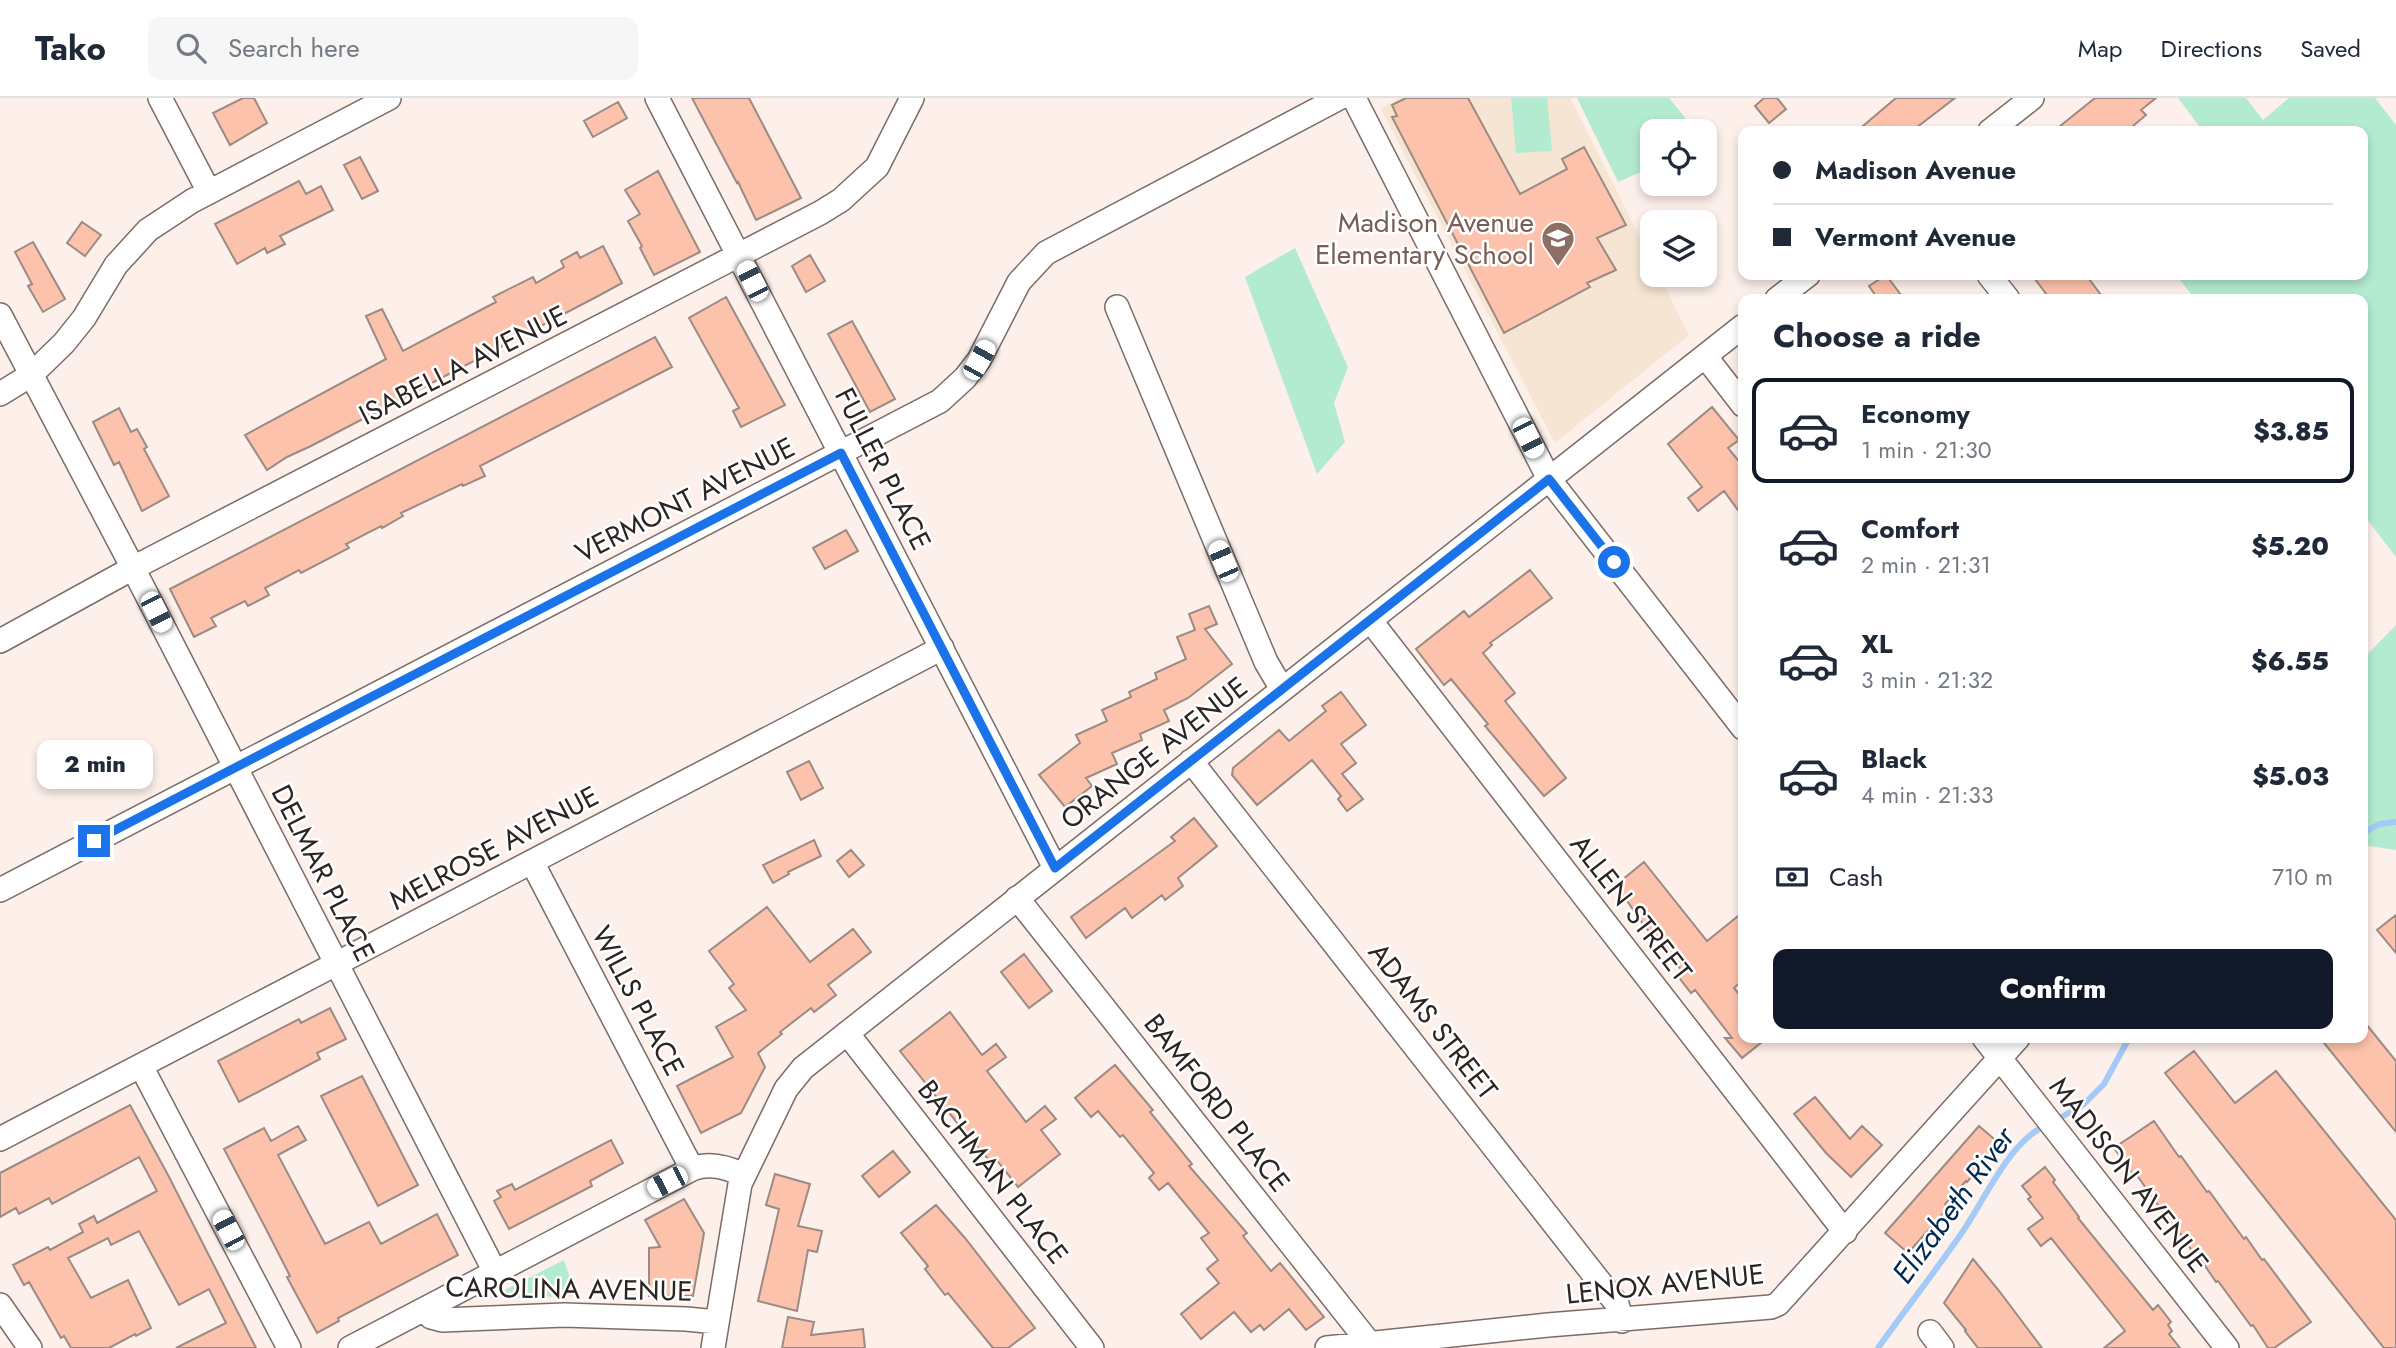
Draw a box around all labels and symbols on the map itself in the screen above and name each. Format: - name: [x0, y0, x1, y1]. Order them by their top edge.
- place label: Madison Avenue Elementary School: [1315, 202, 1534, 275]
- school or university icon: Madison Avenue Elementary School: [1539, 219, 1577, 268]
- car: [734, 258, 771, 304]
- street label: ISABELLA AVENUE: [352, 295, 574, 435]
- car: [960, 337, 999, 383]
- street label: FULLER PLACE: [825, 381, 941, 557]
- car: [1510, 415, 1547, 461]
- street label: VERMONT AVENUE: [568, 427, 802, 573]
- car: [1206, 538, 1241, 584]
- route start: [1598, 546, 1630, 578]
- car: [138, 589, 175, 635]
- street label: ORANGE AVENUE: [1052, 667, 1256, 839]
- callout: 2 min: [36, 740, 152, 788]
- street label: MELROSE AVENUE: [382, 775, 606, 921]
- street label: DELMAR PLACE: [261, 778, 385, 968]
- route end: [78, 825, 110, 857]
- street label: ALLEN STREET: [1560, 826, 1702, 990]
- street label: WILLS PLACE: [581, 919, 695, 1083]
- street label: ADAMS STREET: [1359, 934, 1507, 1108]
- street label: BAMFORD PLACE: [1134, 1005, 1300, 1201]
- street label: MADISON AVENUE: [2039, 1068, 2219, 1282]
- street label: BACHMAN PLACE: [908, 1071, 1078, 1273]
- water label: Elizabeth River: [1881, 1116, 2026, 1292]
- car: [644, 1163, 691, 1201]
- car: [209, 1207, 248, 1253]
- street label: LENOX AVENUE: [1564, 1253, 1766, 1315]
- street label: CAROLINA AVENUE: [445, 1266, 693, 1312]

